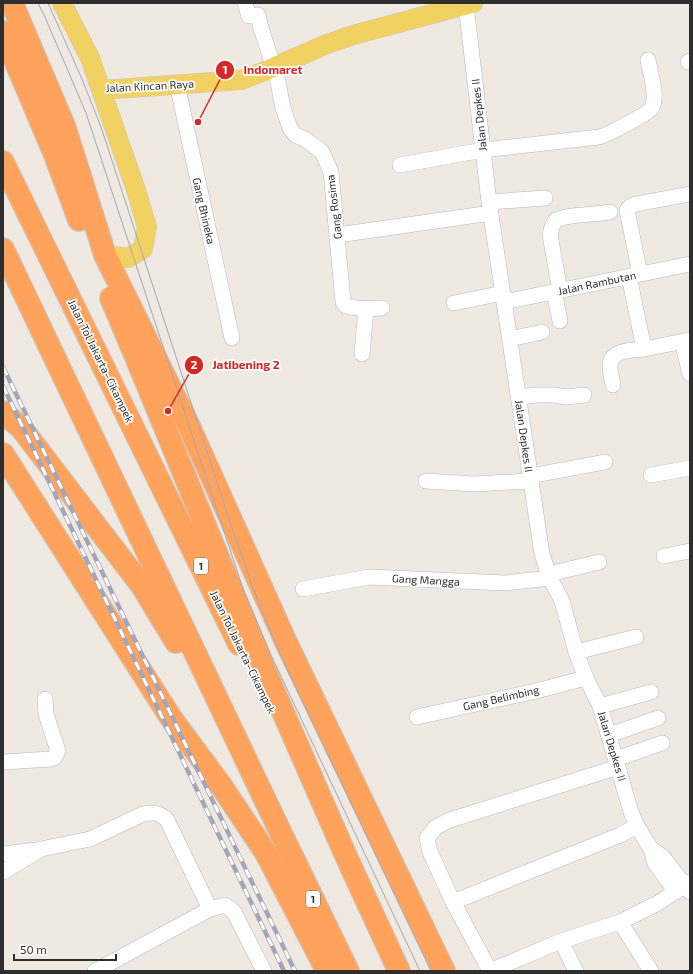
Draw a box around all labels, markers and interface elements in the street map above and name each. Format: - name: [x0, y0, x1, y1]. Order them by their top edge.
- callout: Indomaret: [215, 58, 310, 82]
- text: 1: [222, 62, 228, 76]
- text: Indomaret: [243, 62, 303, 76]
- street label: Jalan Kincan Raya: [105, 77, 194, 94]
- street label: Jalan Depkes II: [468, 78, 489, 152]
- street label: Gang Rosima: [323, 174, 344, 240]
- street label: Gang Bhineka: [191, 176, 218, 245]
- street label: Jalan Rambutan: [557, 268, 637, 297]
- street label: Jalan Tol Jakarta–Cikampek: [66, 297, 137, 425]
- callout: Jatibening 2: [184, 353, 288, 377]
- text: 2: [191, 357, 198, 371]
- text: Jatibening 2: [212, 357, 280, 371]
- street label: Jalan Depkes II: [513, 399, 536, 473]
- road number: 1: [194, 558, 208, 574]
- street label: Gang Mangga: [392, 571, 460, 588]
- street label: Jalan Tol Jakarta–Cikampek: [208, 588, 279, 716]
- street label: Gang Belimbing: [462, 682, 540, 713]
- street label: Jalan Depkes II: [596, 709, 629, 783]
- road number: 1: [306, 891, 320, 907]
- scale bar: [14, 936, 116, 962]
- text: 50 m: [20, 942, 47, 956]

